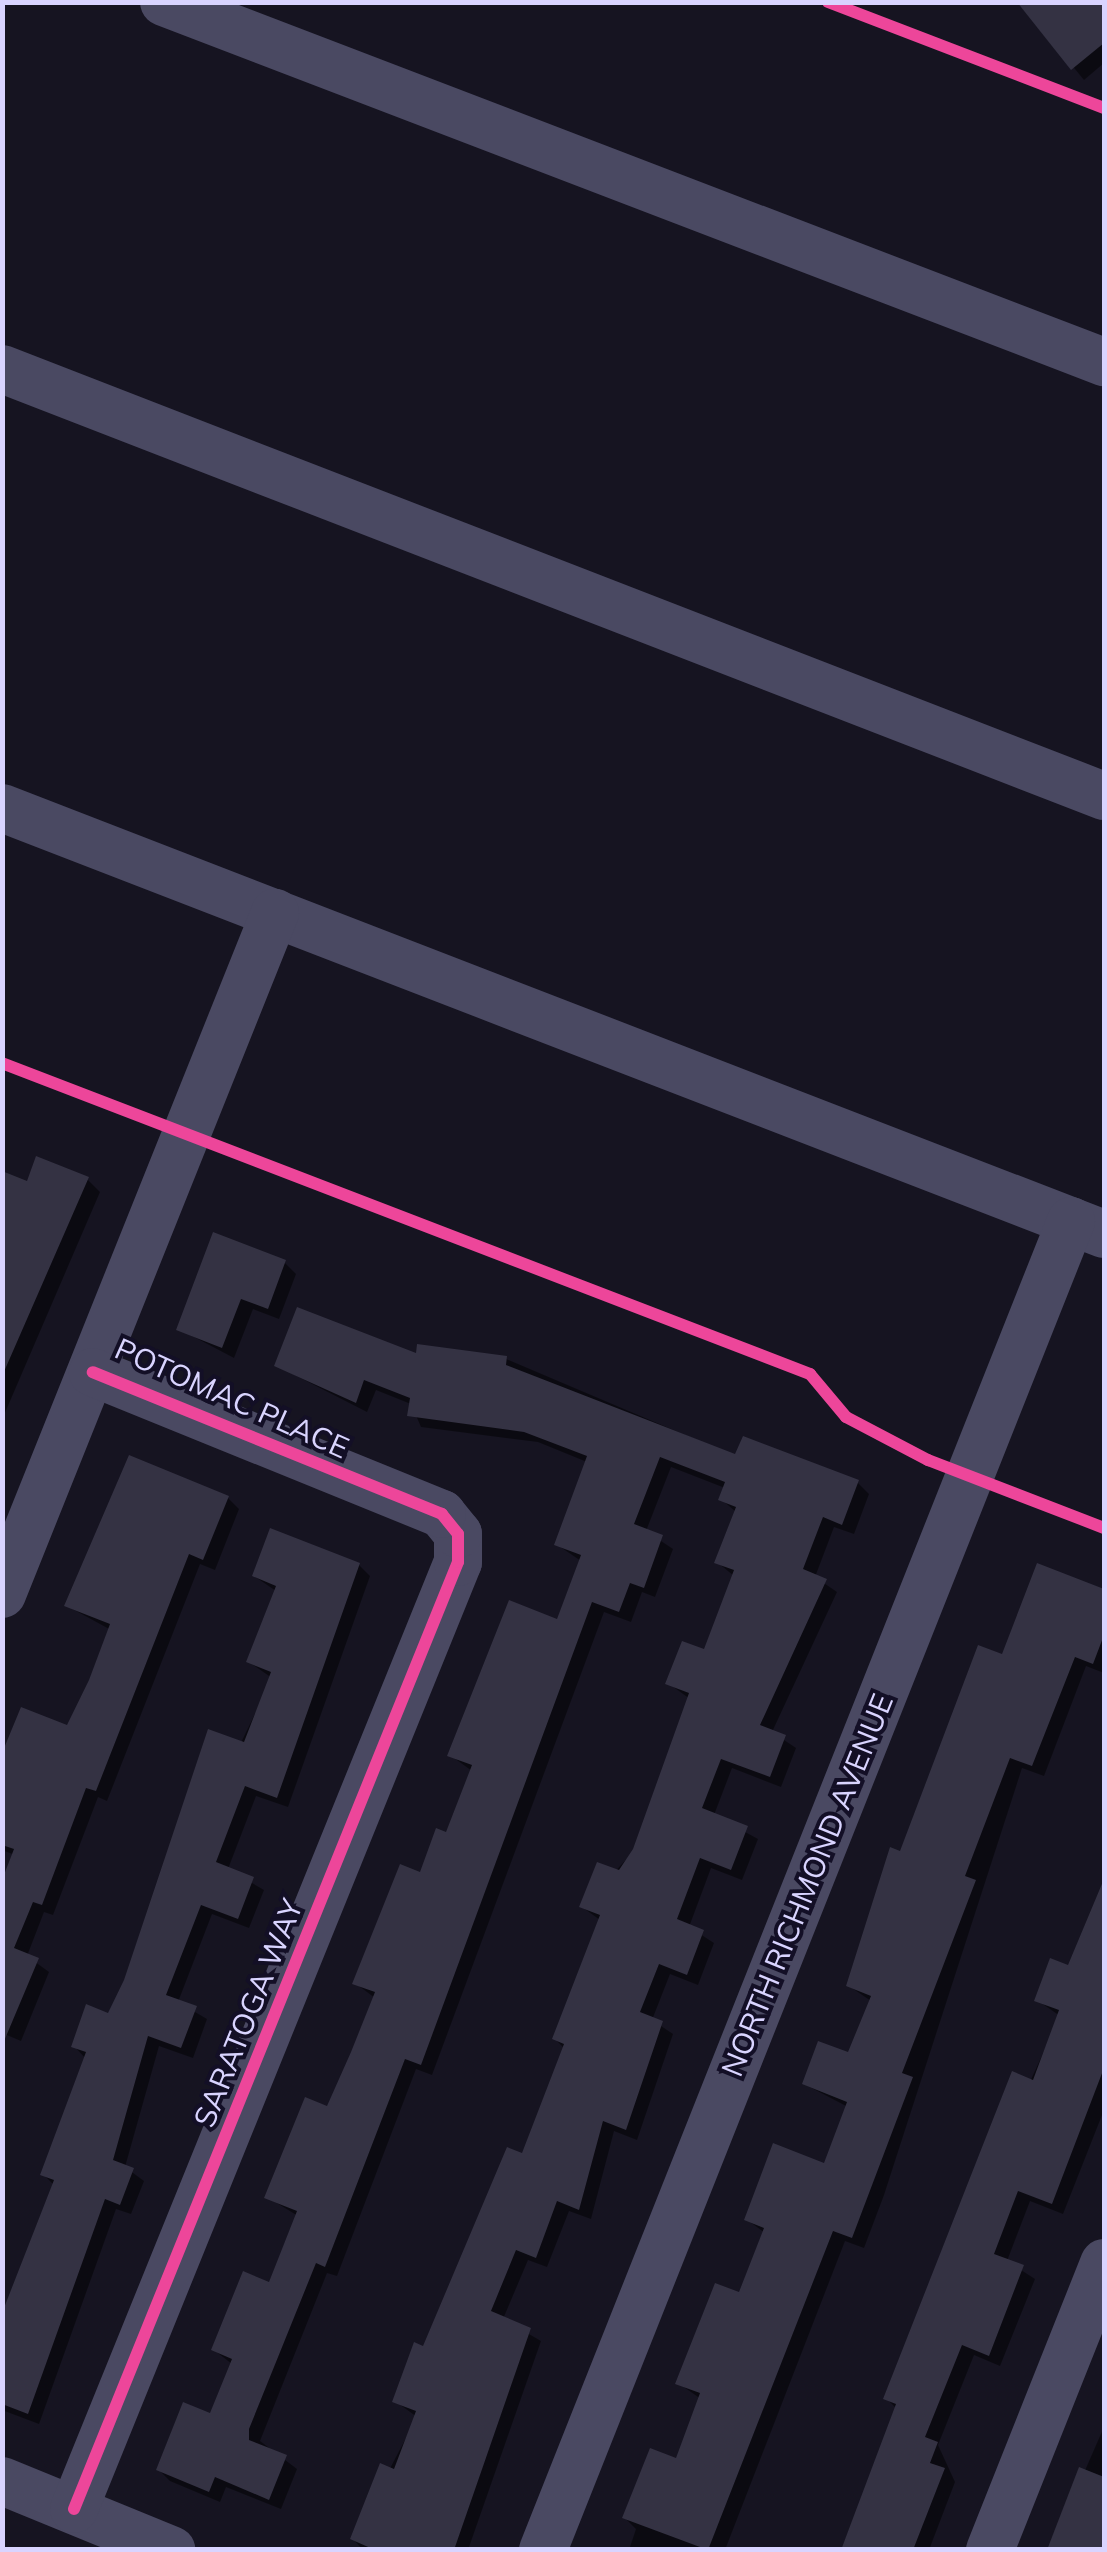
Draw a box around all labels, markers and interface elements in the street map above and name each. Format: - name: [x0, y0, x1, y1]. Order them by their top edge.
- street label: POTOMAC PLACE: [110, 1330, 354, 1466]
- street label: NORTH RICHMOND AVENUE: [714, 1689, 900, 2081]
- street label: SARATOGA WAY: [186, 1894, 310, 2132]

